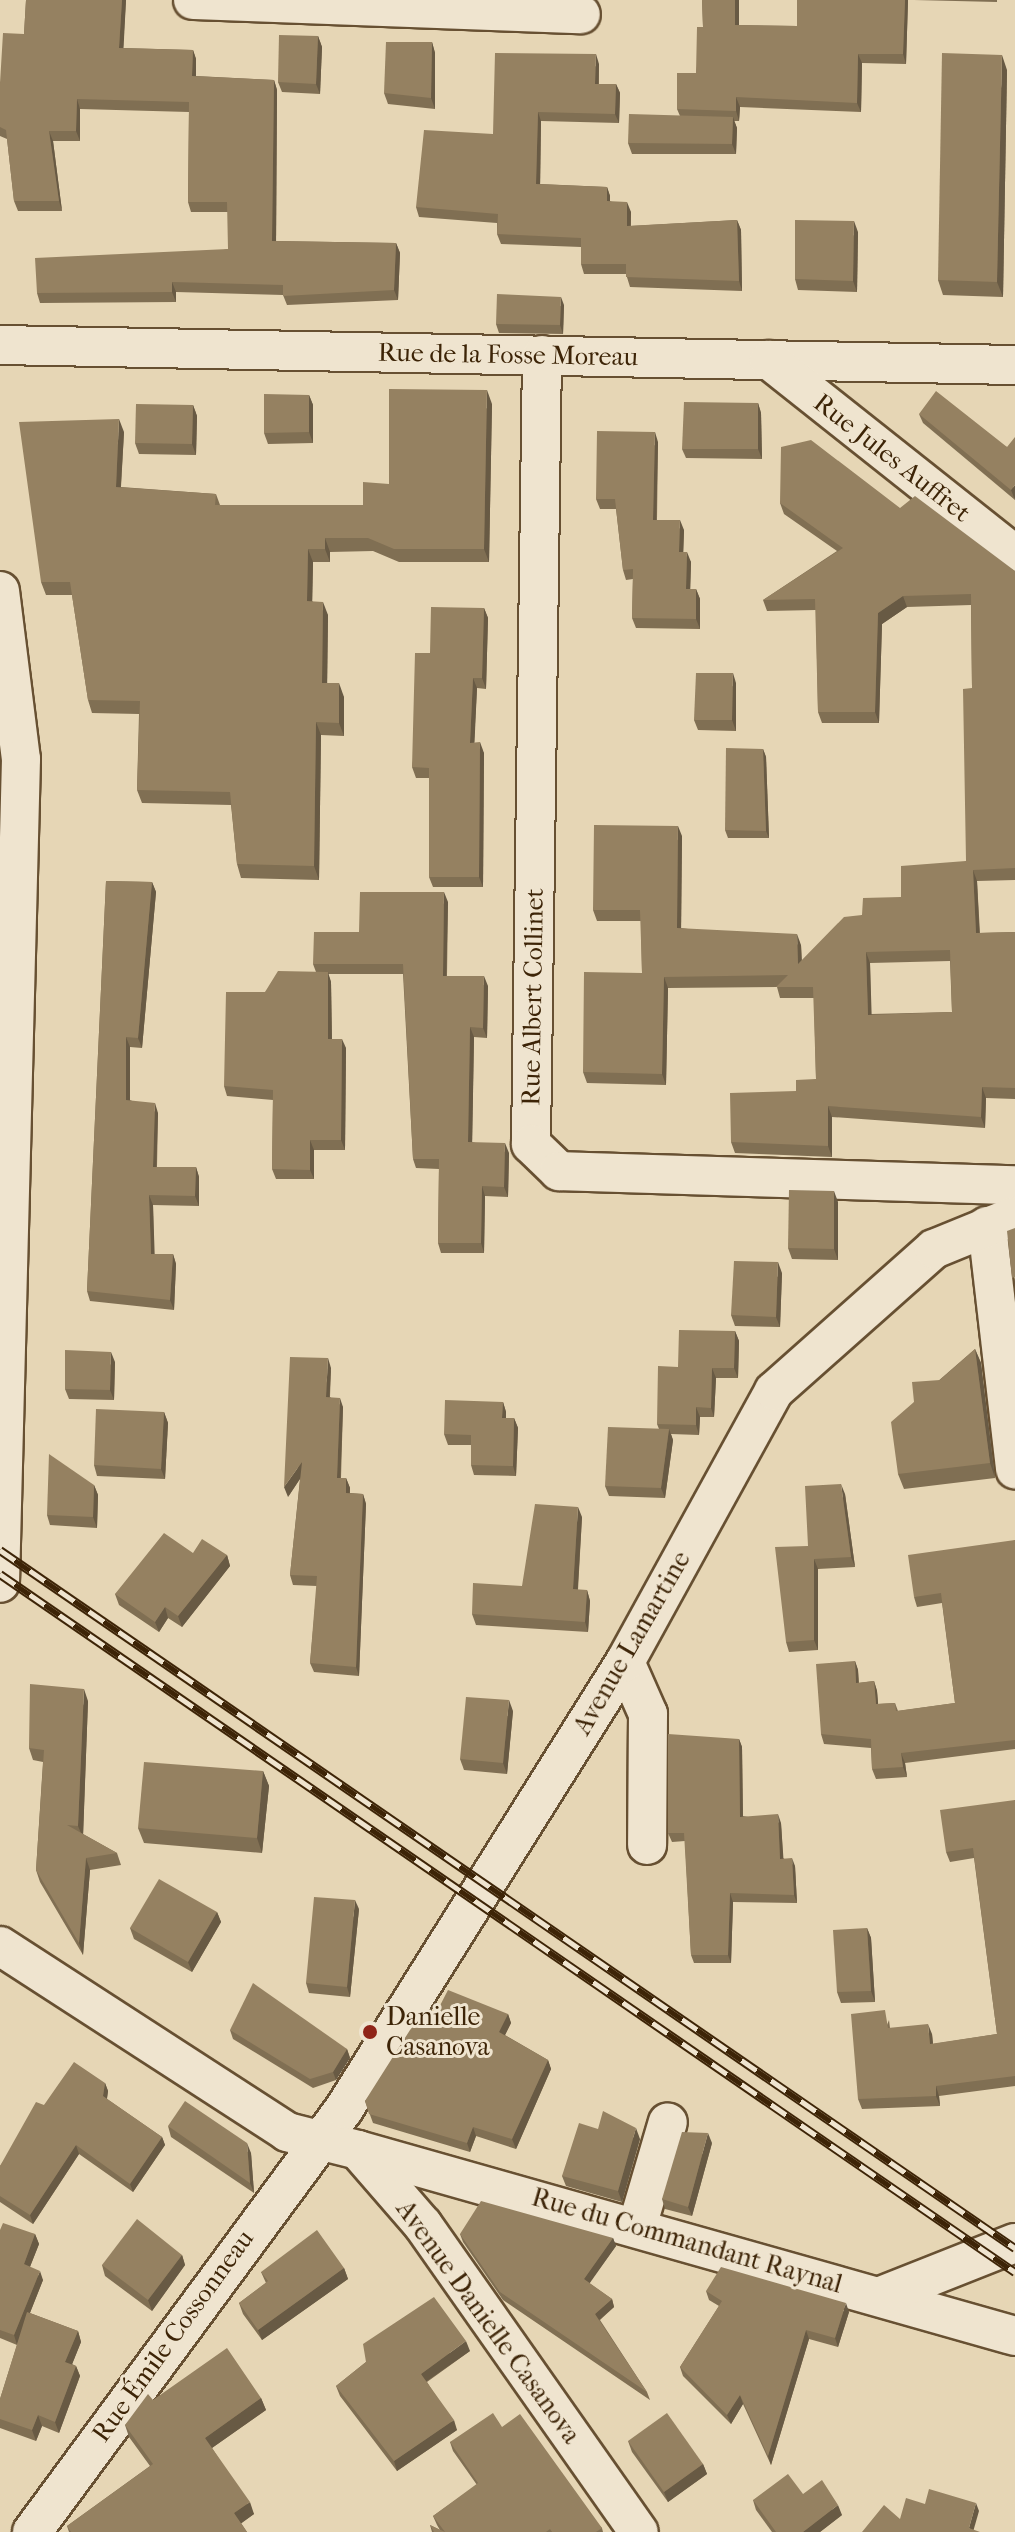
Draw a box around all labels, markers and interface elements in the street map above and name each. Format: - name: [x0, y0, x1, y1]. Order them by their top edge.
- street label: Rue de la Fosse Moreau: [378, 337, 638, 373]
- street label: Rue Jules Auffret: [807, 387, 977, 529]
- street label: Rue Albert Collinet: [516, 888, 550, 1106]
- street label: Avenue Lamartine: [567, 1546, 697, 1740]
- place label: Danielle Casanova: [386, 2001, 490, 2062]
- marker: Danielle Casanova: [361, 2023, 379, 2041]
- street label: Rue du Commandant Raynal: [528, 2182, 846, 2300]
- street label: Avenue Danielle Casanova: [389, 2194, 587, 2450]
- street label: Rue Émile Cossonneau: [86, 2224, 260, 2448]

